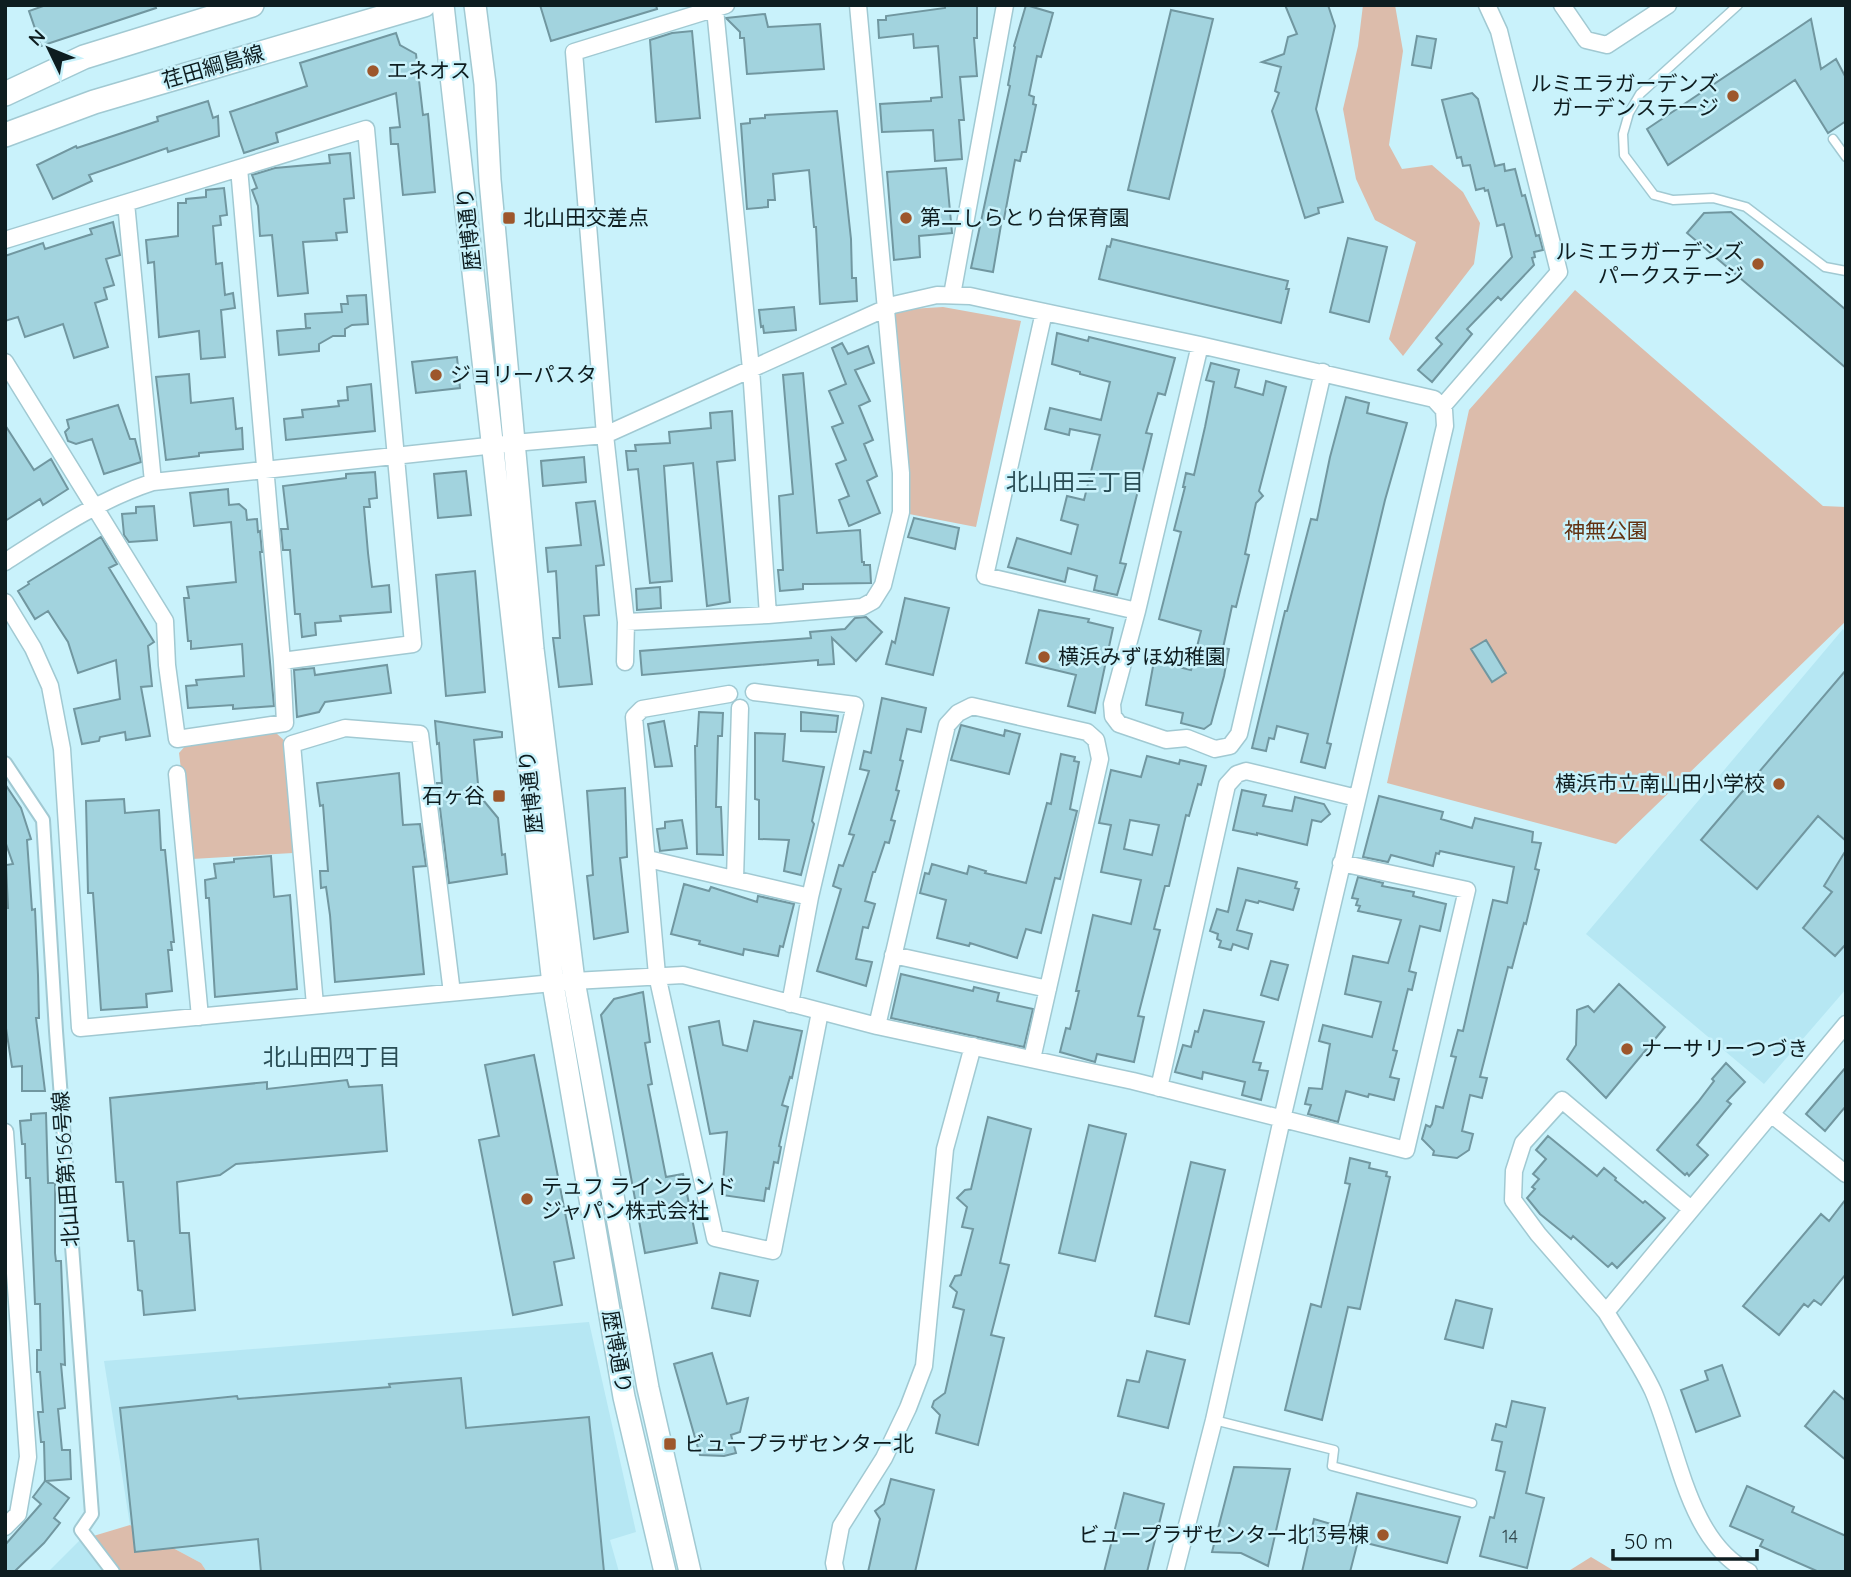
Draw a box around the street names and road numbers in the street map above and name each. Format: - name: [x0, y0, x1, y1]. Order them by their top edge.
- street label: 荏田綱島線: [159, 39, 267, 93]
- street label: 歴博通り: [451, 186, 485, 272]
- street label: 歴博通り: [513, 749, 547, 835]
- street label: 北山田第156号線: [47, 1090, 83, 1248]
- street label: 歴博通り: [598, 1308, 638, 1395]

